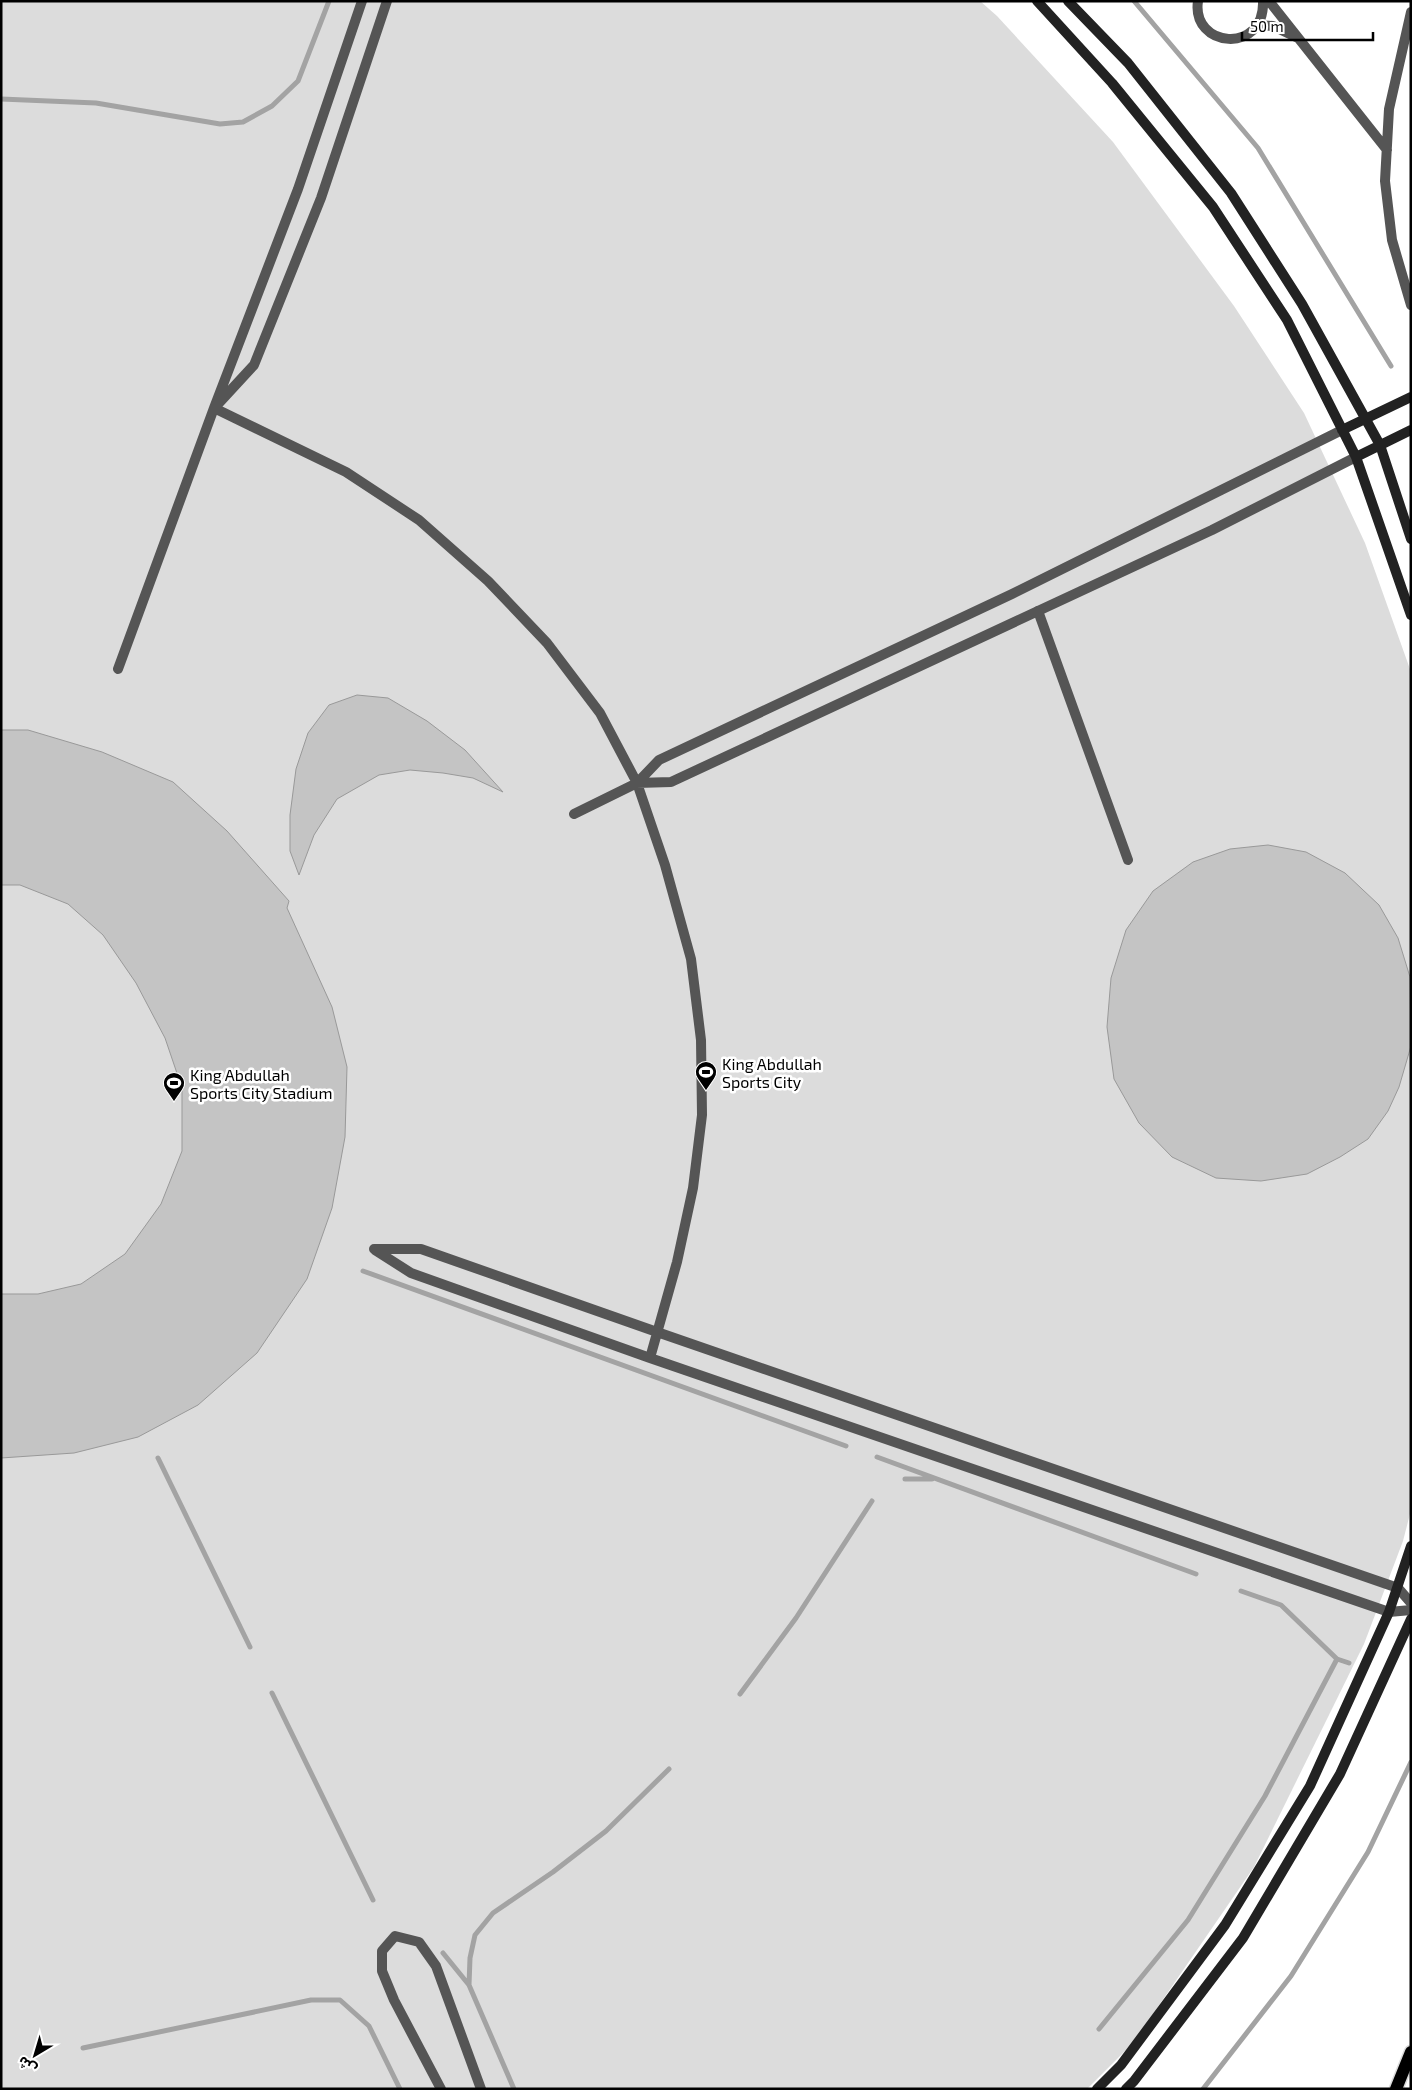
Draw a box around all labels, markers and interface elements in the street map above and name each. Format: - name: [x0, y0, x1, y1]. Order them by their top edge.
- scale bar: [1242, 10, 1373, 42]
- text: 50 m: [1250, 17, 1284, 35]
- place label: King Abdullah Sports City: [722, 1054, 822, 1091]
- sports icon: King Abdullah Sports City: [694, 1060, 718, 1091]
- place label: King Abdullah Sports City Stadium: [190, 1065, 332, 1102]
- sports icon: King Abdullah Sports City Stadium: [162, 1071, 186, 1102]
- north arrow: [10, 2030, 60, 2080]
- text: ش: [14, 2053, 39, 2078]

